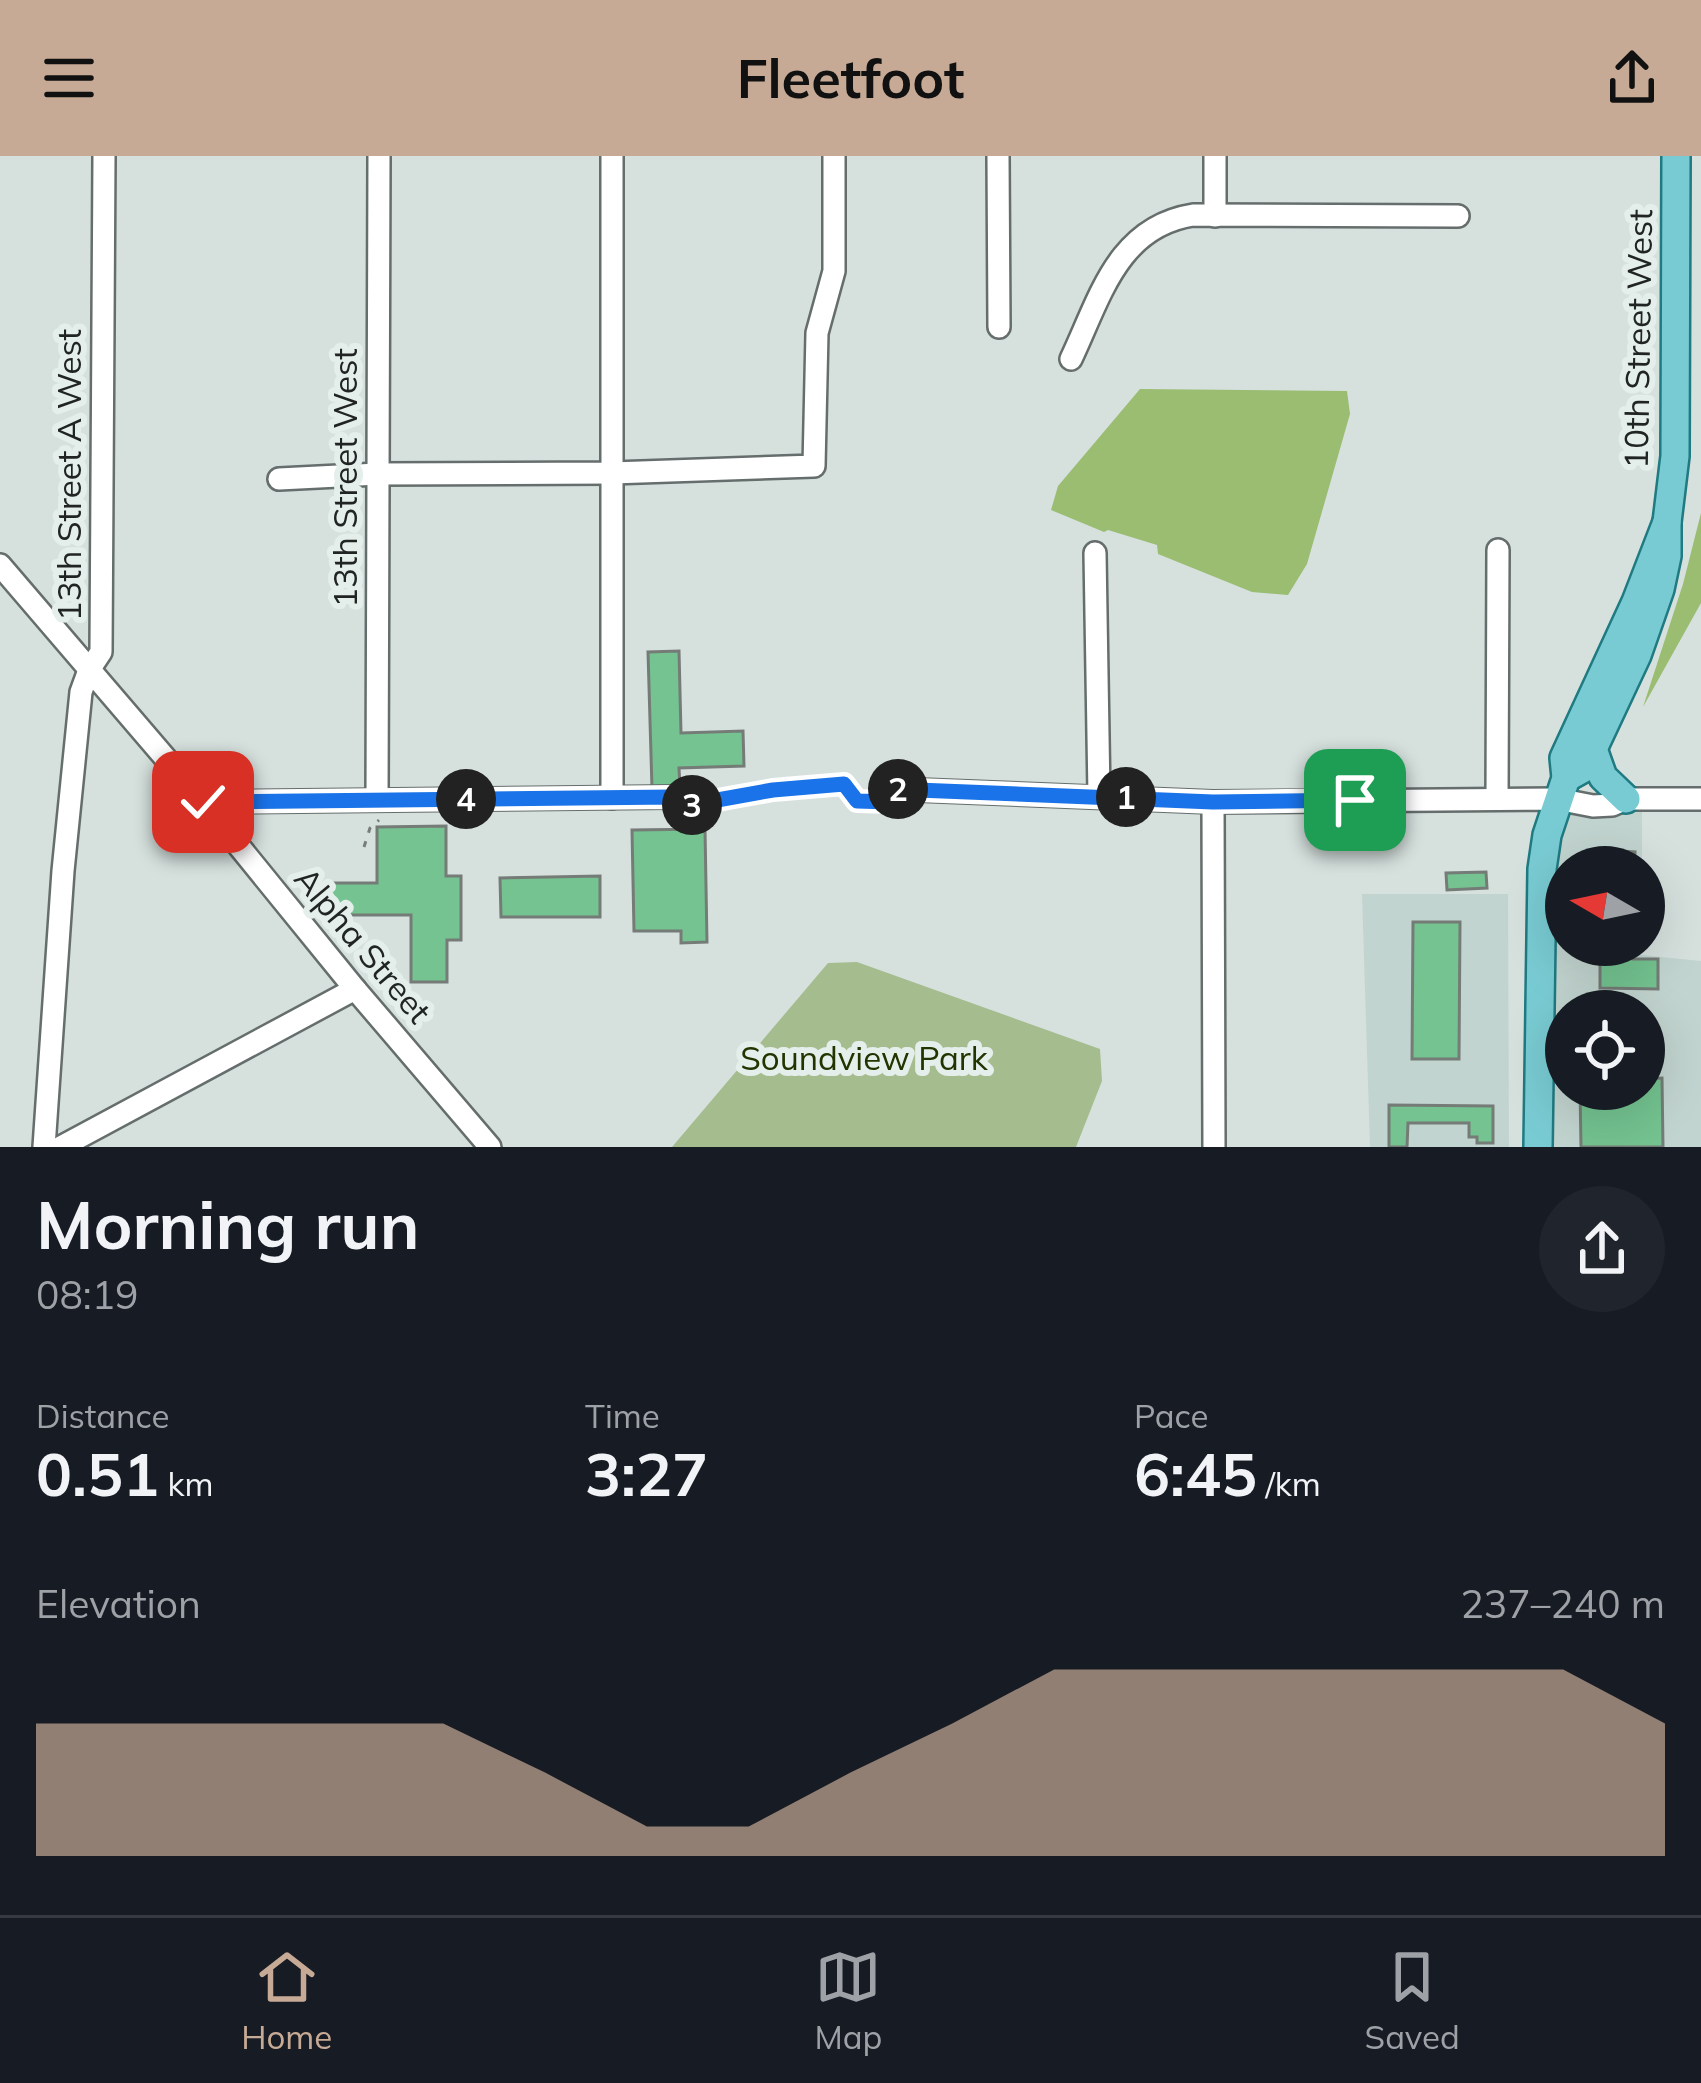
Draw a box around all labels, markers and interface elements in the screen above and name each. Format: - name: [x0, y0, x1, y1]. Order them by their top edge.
- text: Fleetfoot: [737, 44, 964, 112]
- icon: menu: [36, 45, 102, 111]
- icon: share: [1599, 45, 1665, 111]
- street label: 10th Street West: [1615, 209, 1660, 469]
- street label: 13th Street A West: [48, 329, 89, 621]
- street label: 13th Street West: [324, 348, 365, 608]
- pin: [1304, 749, 1406, 851]
- pin: [152, 751, 254, 853]
- pin: 2: [868, 759, 928, 819]
- pin: 1: [1096, 767, 1156, 827]
- icon: arrive: [1322, 767, 1388, 833]
- text: 2: [888, 768, 908, 809]
- icon: check: [170, 769, 236, 835]
- pin: 4: [436, 769, 496, 829]
- pin: 3: [662, 775, 722, 835]
- text: 1: [1116, 776, 1136, 817]
- text: 4: [456, 778, 476, 819]
- text: 3: [682, 784, 702, 825]
- north arrow: [1545, 846, 1665, 966]
- map controls: [1545, 846, 1665, 1110]
- street label: Alpha Street: [286, 858, 440, 1031]
- button: locate: [1545, 990, 1665, 1110]
- park label: Soundview Park: [740, 1037, 989, 1078]
- text: Morning run: [36, 1183, 419, 1266]
- button: share: [1539, 1186, 1665, 1312]
- text: 08:19: [36, 1270, 139, 1319]
- text: Distance: [36, 1395, 169, 1436]
- text: Time: [585, 1395, 660, 1436]
- text: Pace: [1134, 1395, 1208, 1436]
- text: 0.51: [36, 1436, 159, 1511]
- text: 3:27: [585, 1436, 708, 1511]
- text: 6:45: [1134, 1436, 1257, 1511]
- text: km: [159, 1463, 213, 1504]
- text: /km: [1257, 1463, 1321, 1504]
- text: Elevation: [36, 1579, 201, 1628]
- text: 237–240 m: [1460, 1579, 1665, 1628]
- tab: Home: [241, 1944, 332, 2057]
- tab: Map: [814, 1944, 882, 2057]
- tab: Saved: [1365, 1944, 1460, 2057]

